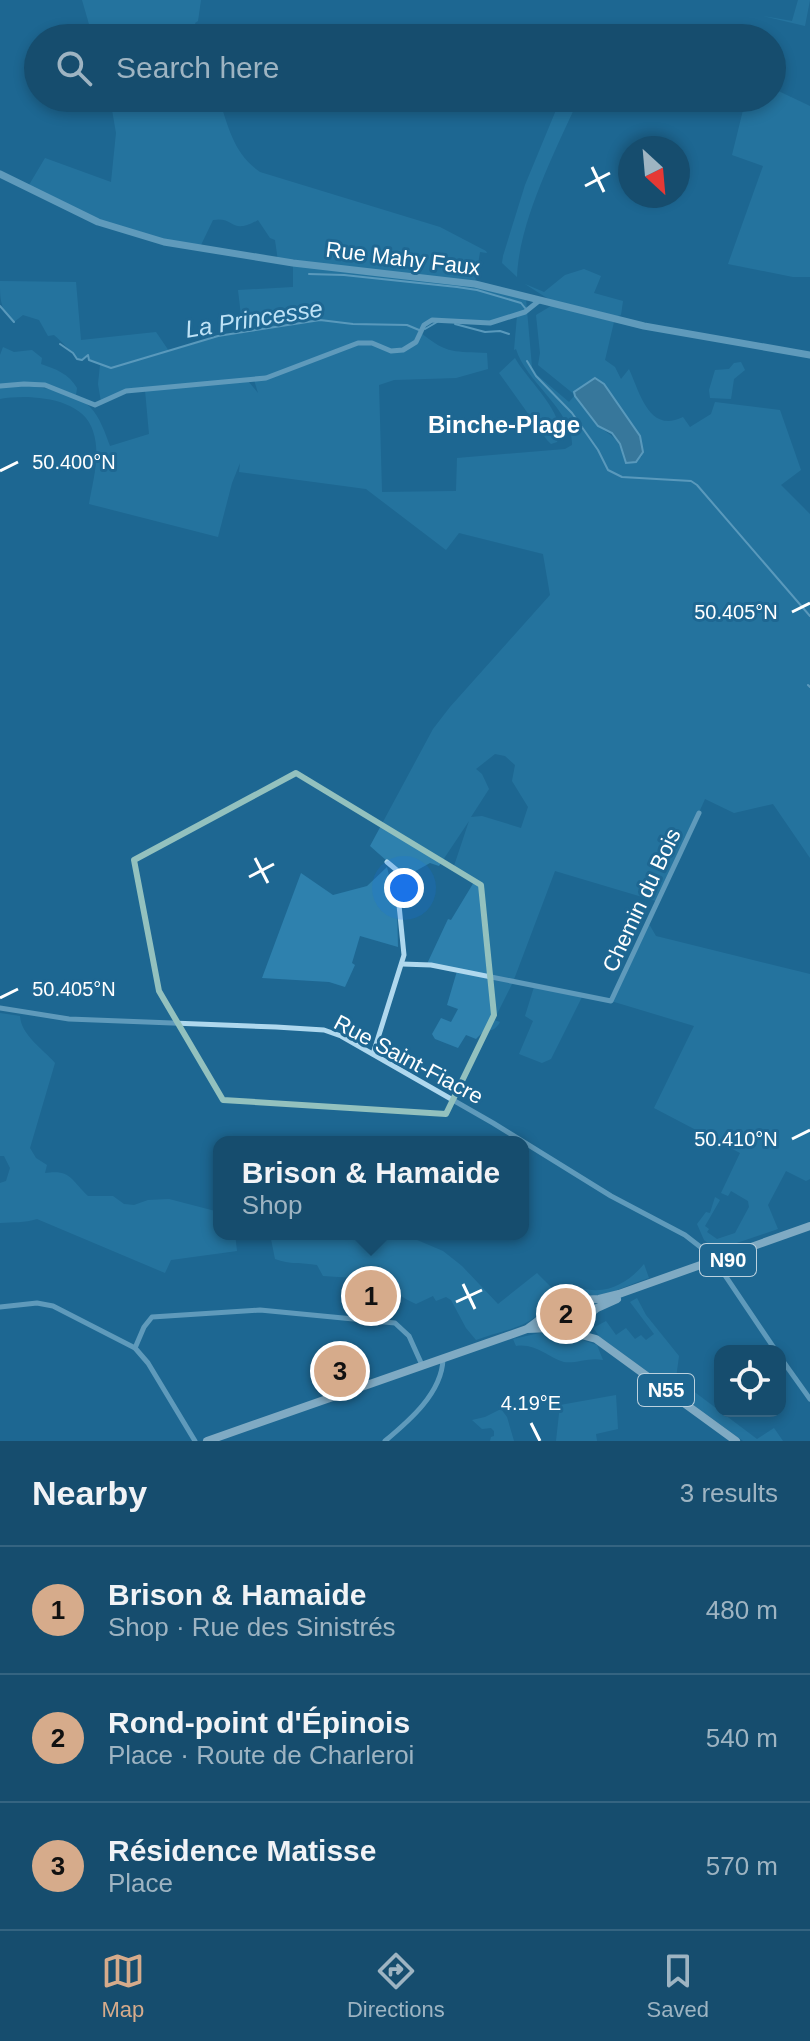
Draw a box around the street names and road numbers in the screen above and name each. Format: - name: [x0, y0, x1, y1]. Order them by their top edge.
- street label: Rue Mahy Faux: [324, 237, 482, 280]
- street label: Chemin du Bois: [597, 825, 686, 976]
- street label: Rue Saint-Fiacre: [330, 1010, 488, 1109]
- road number: N90: [700, 1244, 756, 1276]
- road number: N55: [638, 1374, 694, 1406]

